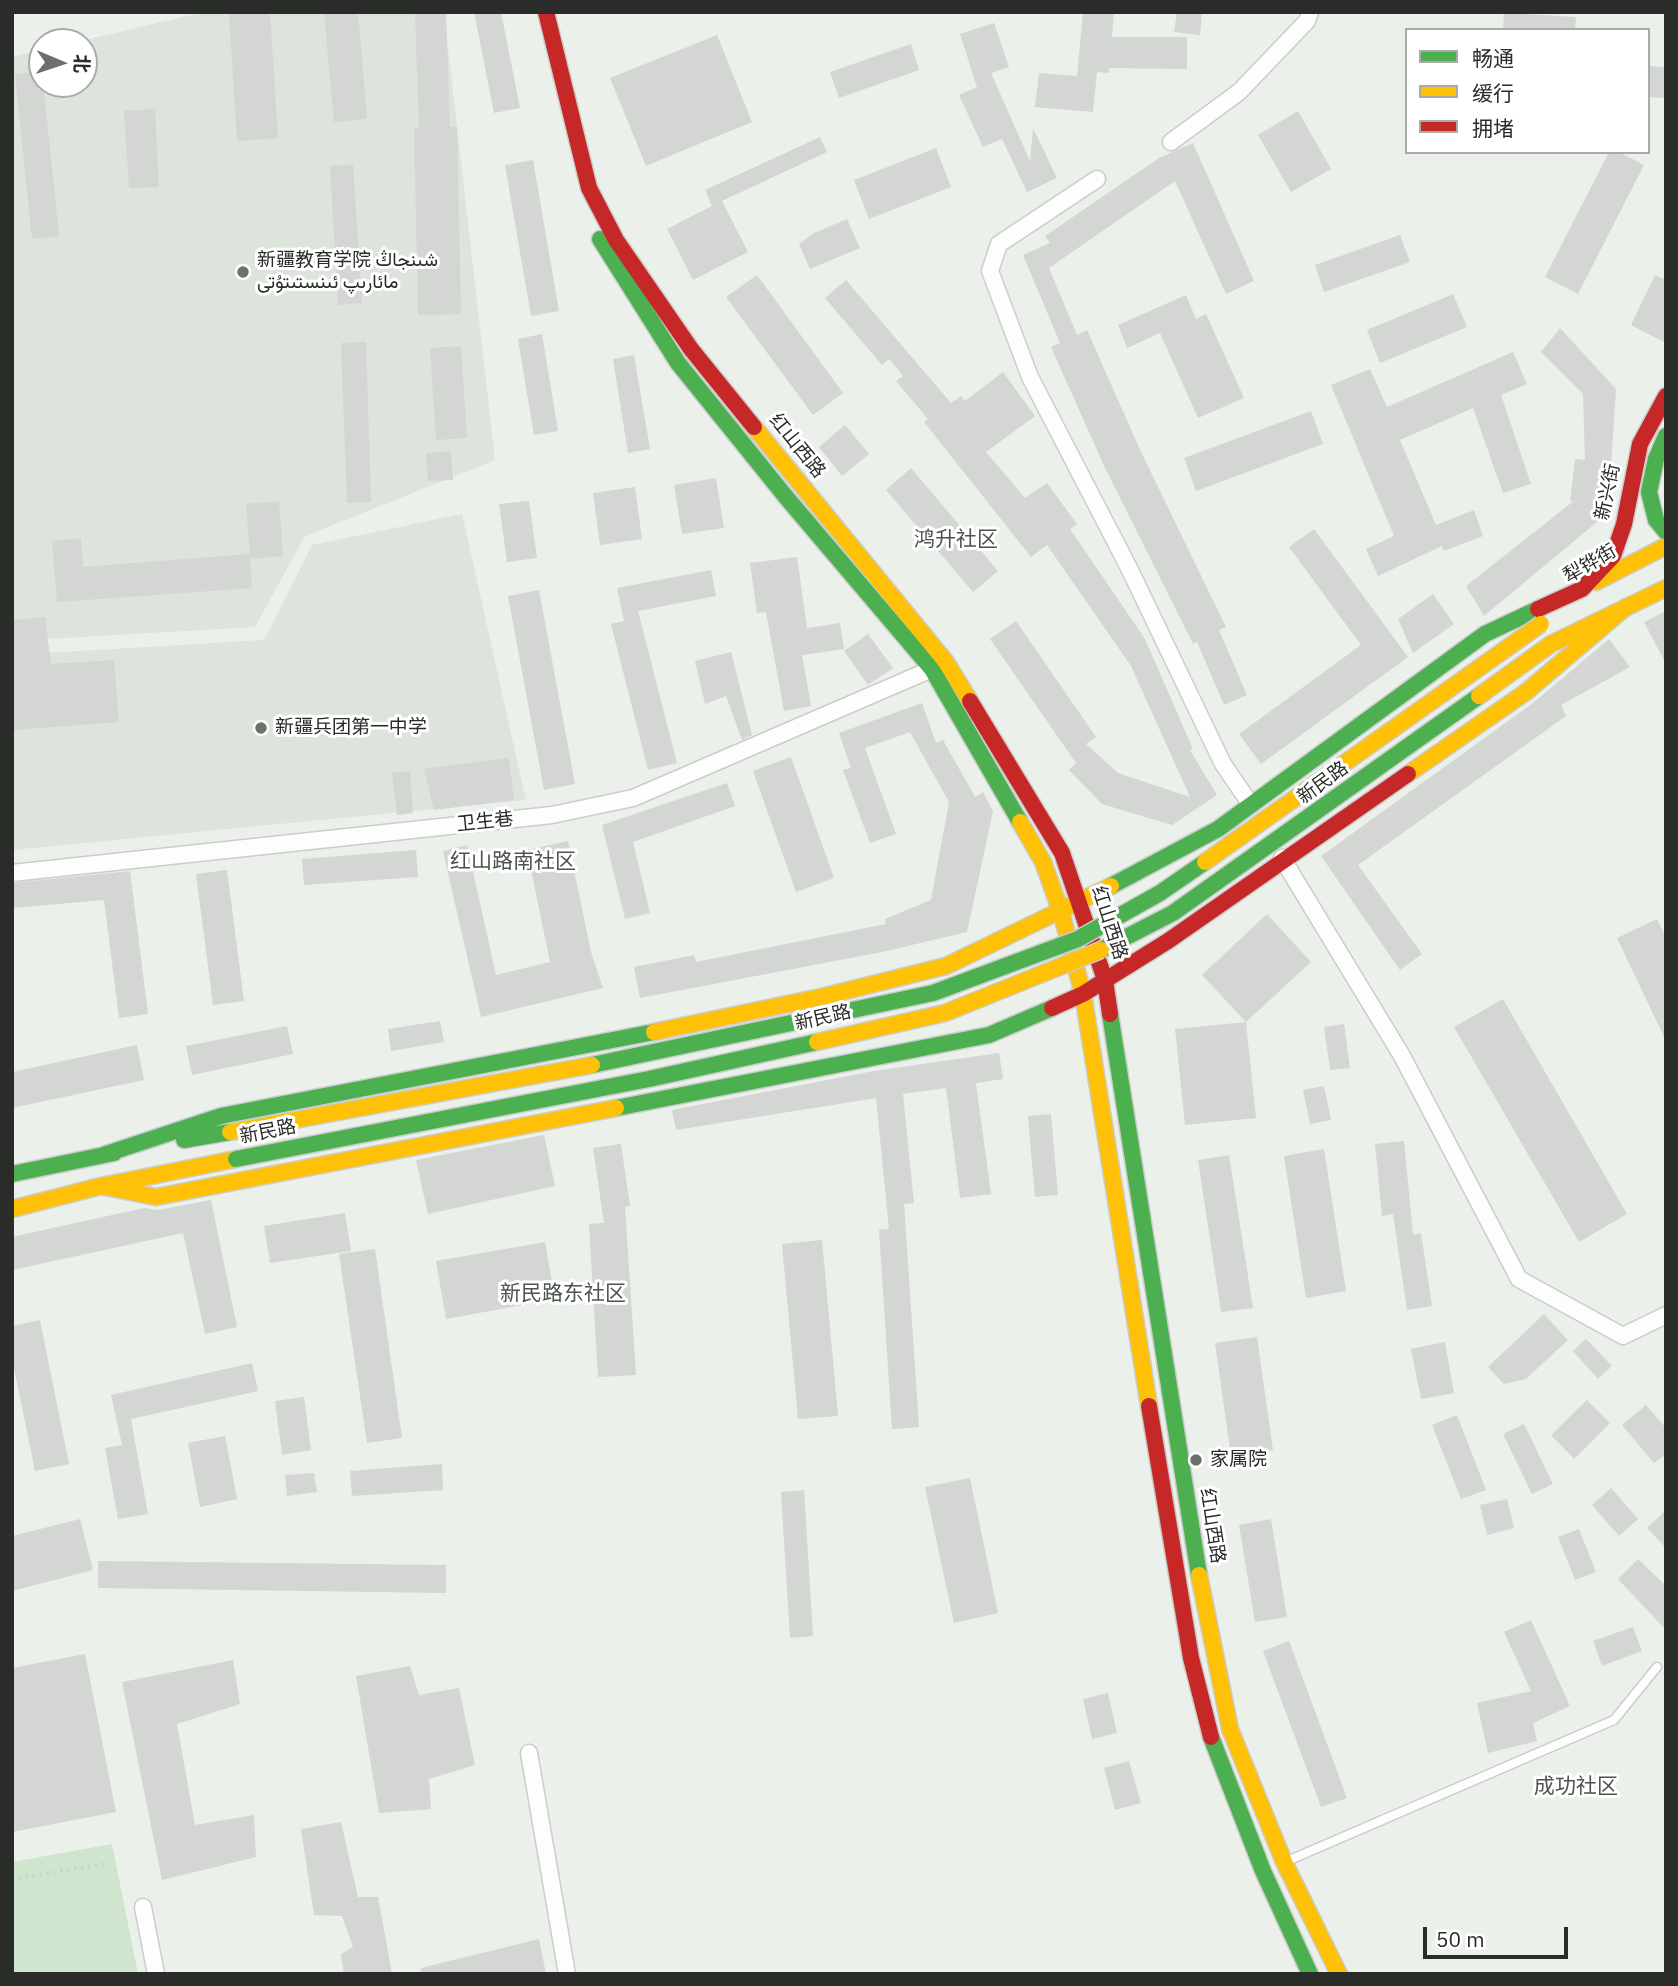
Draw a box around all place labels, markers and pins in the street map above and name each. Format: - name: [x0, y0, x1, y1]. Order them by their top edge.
- place label: 新疆教育学院 شىنجاڭ مائارىپ ئىنستىتۇتى: [257, 250, 438, 294]
- marker: 新疆教育学院 شىنجاڭ مائارىپ ئىنستىتۇتى: [235, 264, 251, 280]
- place label: 新疆兵团第一中学: [275, 717, 427, 739]
- marker: 新疆兵团第一中学: [253, 720, 269, 736]
- place label: 家属院: [1210, 1449, 1267, 1471]
- marker: 家属院: [1188, 1452, 1204, 1468]

